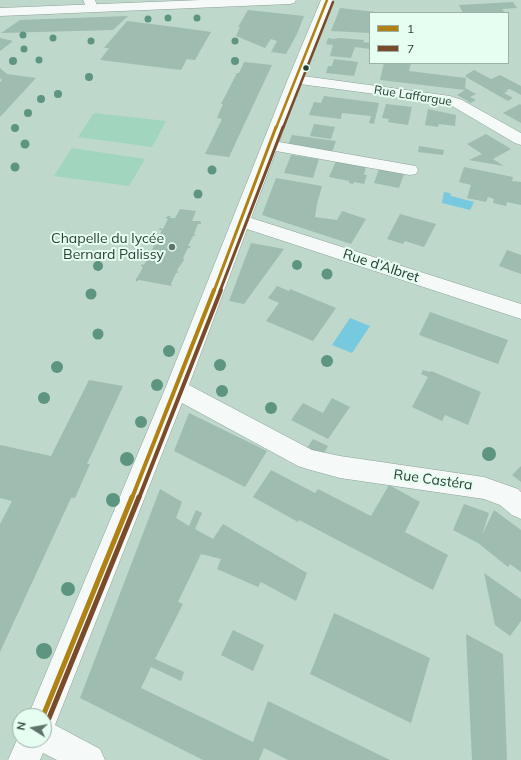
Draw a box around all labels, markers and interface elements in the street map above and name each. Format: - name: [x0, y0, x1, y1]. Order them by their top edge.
- legend: [369, 12, 509, 64]
- text: 1: [407, 21, 414, 36]
- text: 7: [407, 41, 414, 56]
- unlabelled marker: [301, 63, 311, 73]
- street label: Rue Laffargue: [373, 83, 453, 109]
- place label: Chapelle du lycée Bernard Palissy: [51, 231, 164, 264]
- marker: Chapelle du lycée Bernard Palissy: [167, 242, 177, 252]
- street label: Rue d’Albret: [341, 246, 421, 286]
- street label: Rue Castéra: [392, 466, 474, 494]
- north arrow: [12, 708, 52, 748]
- text: N: [14, 720, 29, 731]

